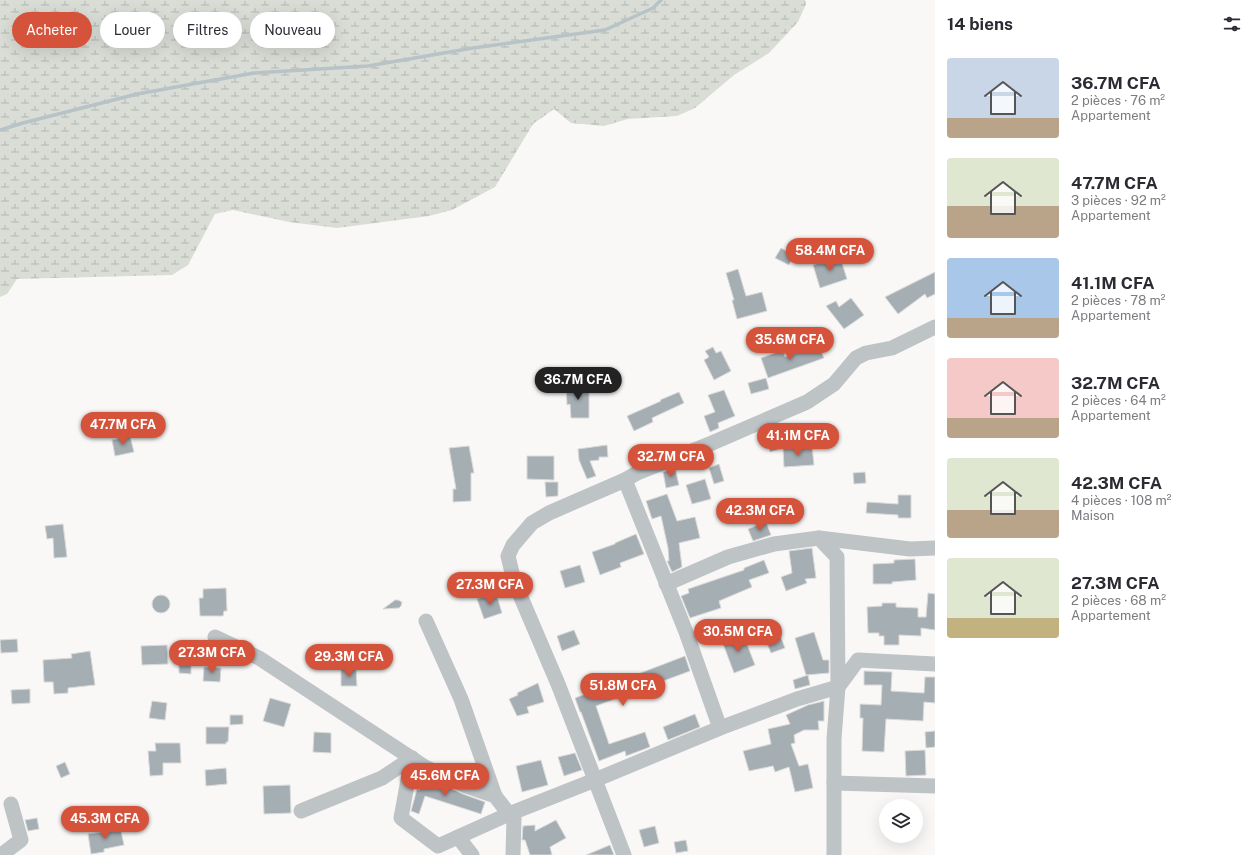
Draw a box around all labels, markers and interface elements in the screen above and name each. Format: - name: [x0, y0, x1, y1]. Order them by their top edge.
- chip: Acheter: [12, 12, 92, 48]
- chip: Louer: [100, 12, 165, 48]
- chip: Filtres: [173, 12, 242, 48]
- chip: Nouveau: [250, 12, 335, 48]
- icon: filters: [1221, 13, 1243, 35]
- text: 14 biens: [947, 14, 1013, 34]
- text: 36.7M CFA: [1071, 73, 1161, 93]
- icon: home: [979, 74, 1027, 122]
- text: 2 pièces · 76 m²: [1071, 93, 1165, 108]
- text: Appartement: [1071, 108, 1151, 123]
- text: 47.7M CFA: [1071, 173, 1158, 193]
- icon: home: [979, 174, 1027, 222]
- text: 3 pièces · 92 m²: [1071, 193, 1166, 208]
- text: Appartement: [1071, 208, 1151, 223]
- pin: 58.4M CFA: [784, 238, 876, 272]
- text: 58.4M CFA: [795, 243, 865, 258]
- text: 41.1M CFA: [1071, 273, 1155, 293]
- icon: home: [979, 274, 1027, 322]
- text: 2 pièces · 78 m²: [1071, 293, 1165, 308]
- text: Appartement: [1071, 308, 1151, 323]
- pin: 35.6M CFA: [744, 327, 836, 361]
- text: 35.6M CFA: [755, 332, 825, 347]
- pin: 36.7M CFA: [532, 367, 624, 401]
- text: 36.7M CFA: [544, 372, 612, 387]
- text: 32.7M CFA: [1071, 373, 1160, 393]
- icon: home: [979, 374, 1027, 422]
- text: 2 pièces · 64 m²: [1071, 393, 1166, 408]
- text: Appartement: [1071, 408, 1151, 423]
- pin: 47.7M CFA: [77, 412, 169, 446]
- text: 47.7M CFA: [90, 417, 156, 432]
- pin: 41.1M CFA: [752, 423, 844, 457]
- text: 41.1M CFA: [766, 428, 830, 443]
- pin: 32.7M CFA: [625, 444, 717, 478]
- text: 32.7M CFA: [637, 449, 705, 464]
- text: 42.3M CFA: [1071, 473, 1162, 493]
- icon: home: [979, 474, 1027, 522]
- text: 4 pièces · 108 m²: [1071, 493, 1172, 508]
- pin: 42.3M CFA: [714, 498, 806, 532]
- text: 42.3M CFA: [725, 503, 795, 518]
- text: Maison: [1071, 508, 1114, 523]
- pin: 27.3M CFA: [444, 572, 536, 606]
- text: 27.3M CFA: [1071, 573, 1160, 593]
- icon: home: [979, 574, 1027, 622]
- text: 27.3M CFA: [456, 577, 524, 592]
- text: 2 pièces · 68 m²: [1071, 593, 1166, 608]
- text: Appartement: [1071, 608, 1151, 623]
- pin: 30.5M CFA: [692, 619, 784, 653]
- text: 30.5M CFA: [703, 624, 773, 639]
- pin: 27.3M CFA: [166, 640, 258, 674]
- pin: 29.3M CFA: [303, 644, 395, 678]
- text: 27.3M CFA: [178, 645, 246, 660]
- text: 29.3M CFA: [314, 649, 384, 664]
- pin: 51.8M CFA: [577, 673, 669, 707]
- text: 51.8M CFA: [589, 678, 657, 693]
- pin: 45.6M CFA: [399, 763, 491, 797]
- text: 45.6M CFA: [410, 768, 480, 783]
- map controls: [879, 799, 923, 843]
- button: layers: [879, 799, 923, 843]
- pin: 45.3M CFA: [59, 806, 151, 840]
- text: 45.3M CFA: [70, 811, 140, 826]

